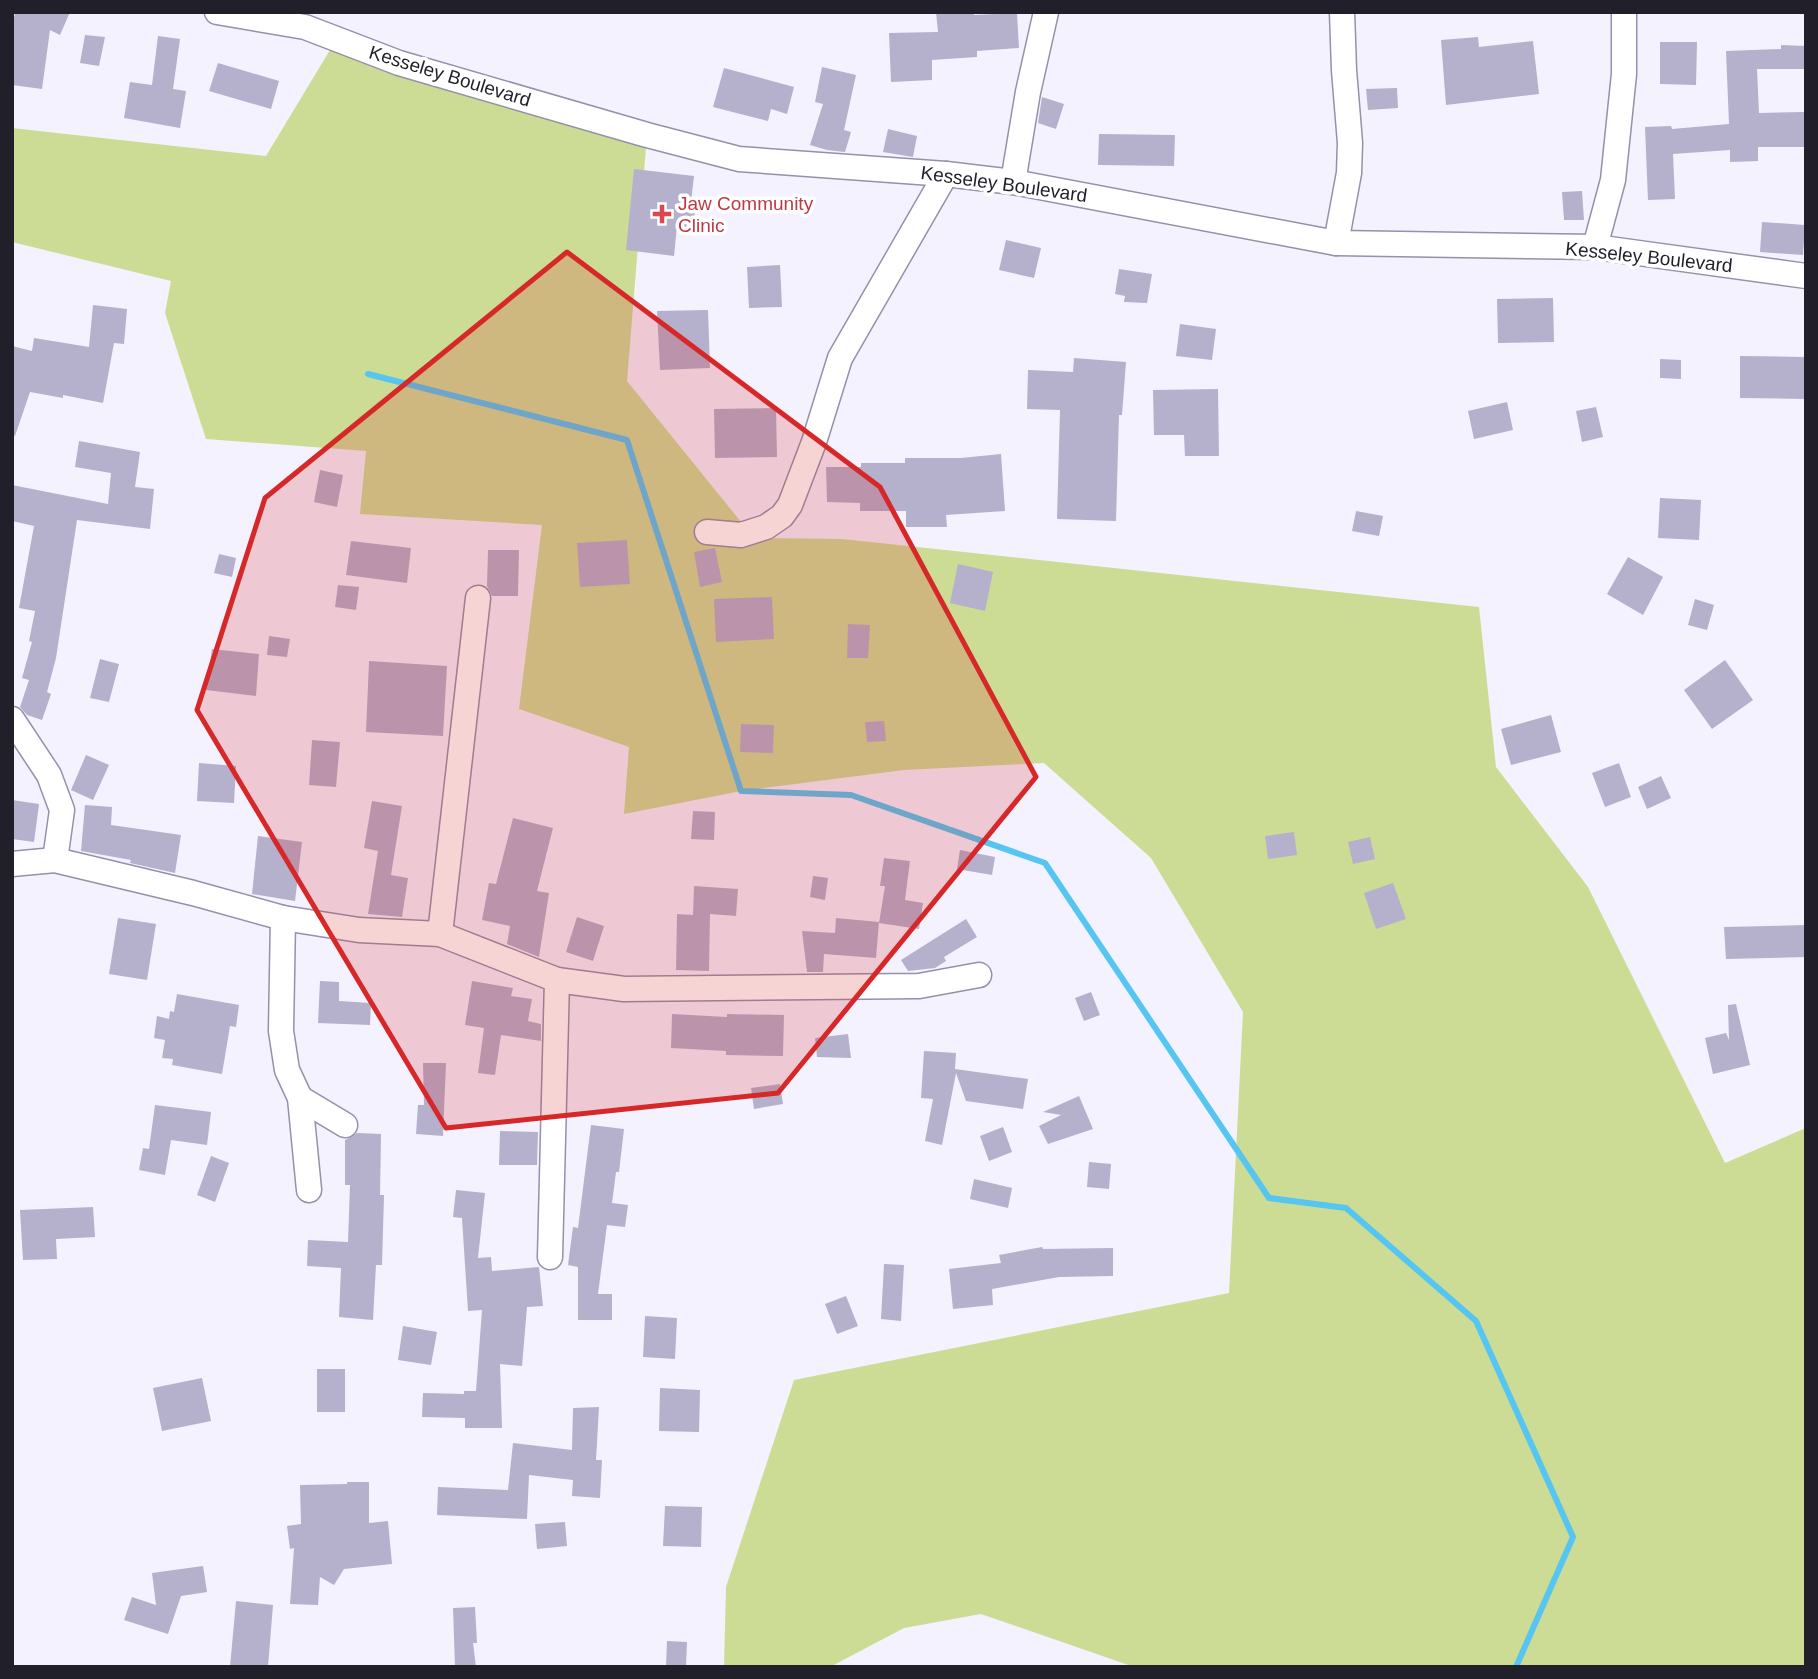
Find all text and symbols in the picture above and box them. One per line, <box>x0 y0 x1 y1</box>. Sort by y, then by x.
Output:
street label: Kesseley Boulevard <box>367 41 533 111</box>
street label: Kesseley Boulevard <box>919 162 1089 206</box>
place label: Jaw Community Clinic <box>678 193 814 236</box>
marker: Jaw Community Clinic <box>652 204 672 224</box>
street label: Kesseley Boulevard <box>1564 238 1734 276</box>

